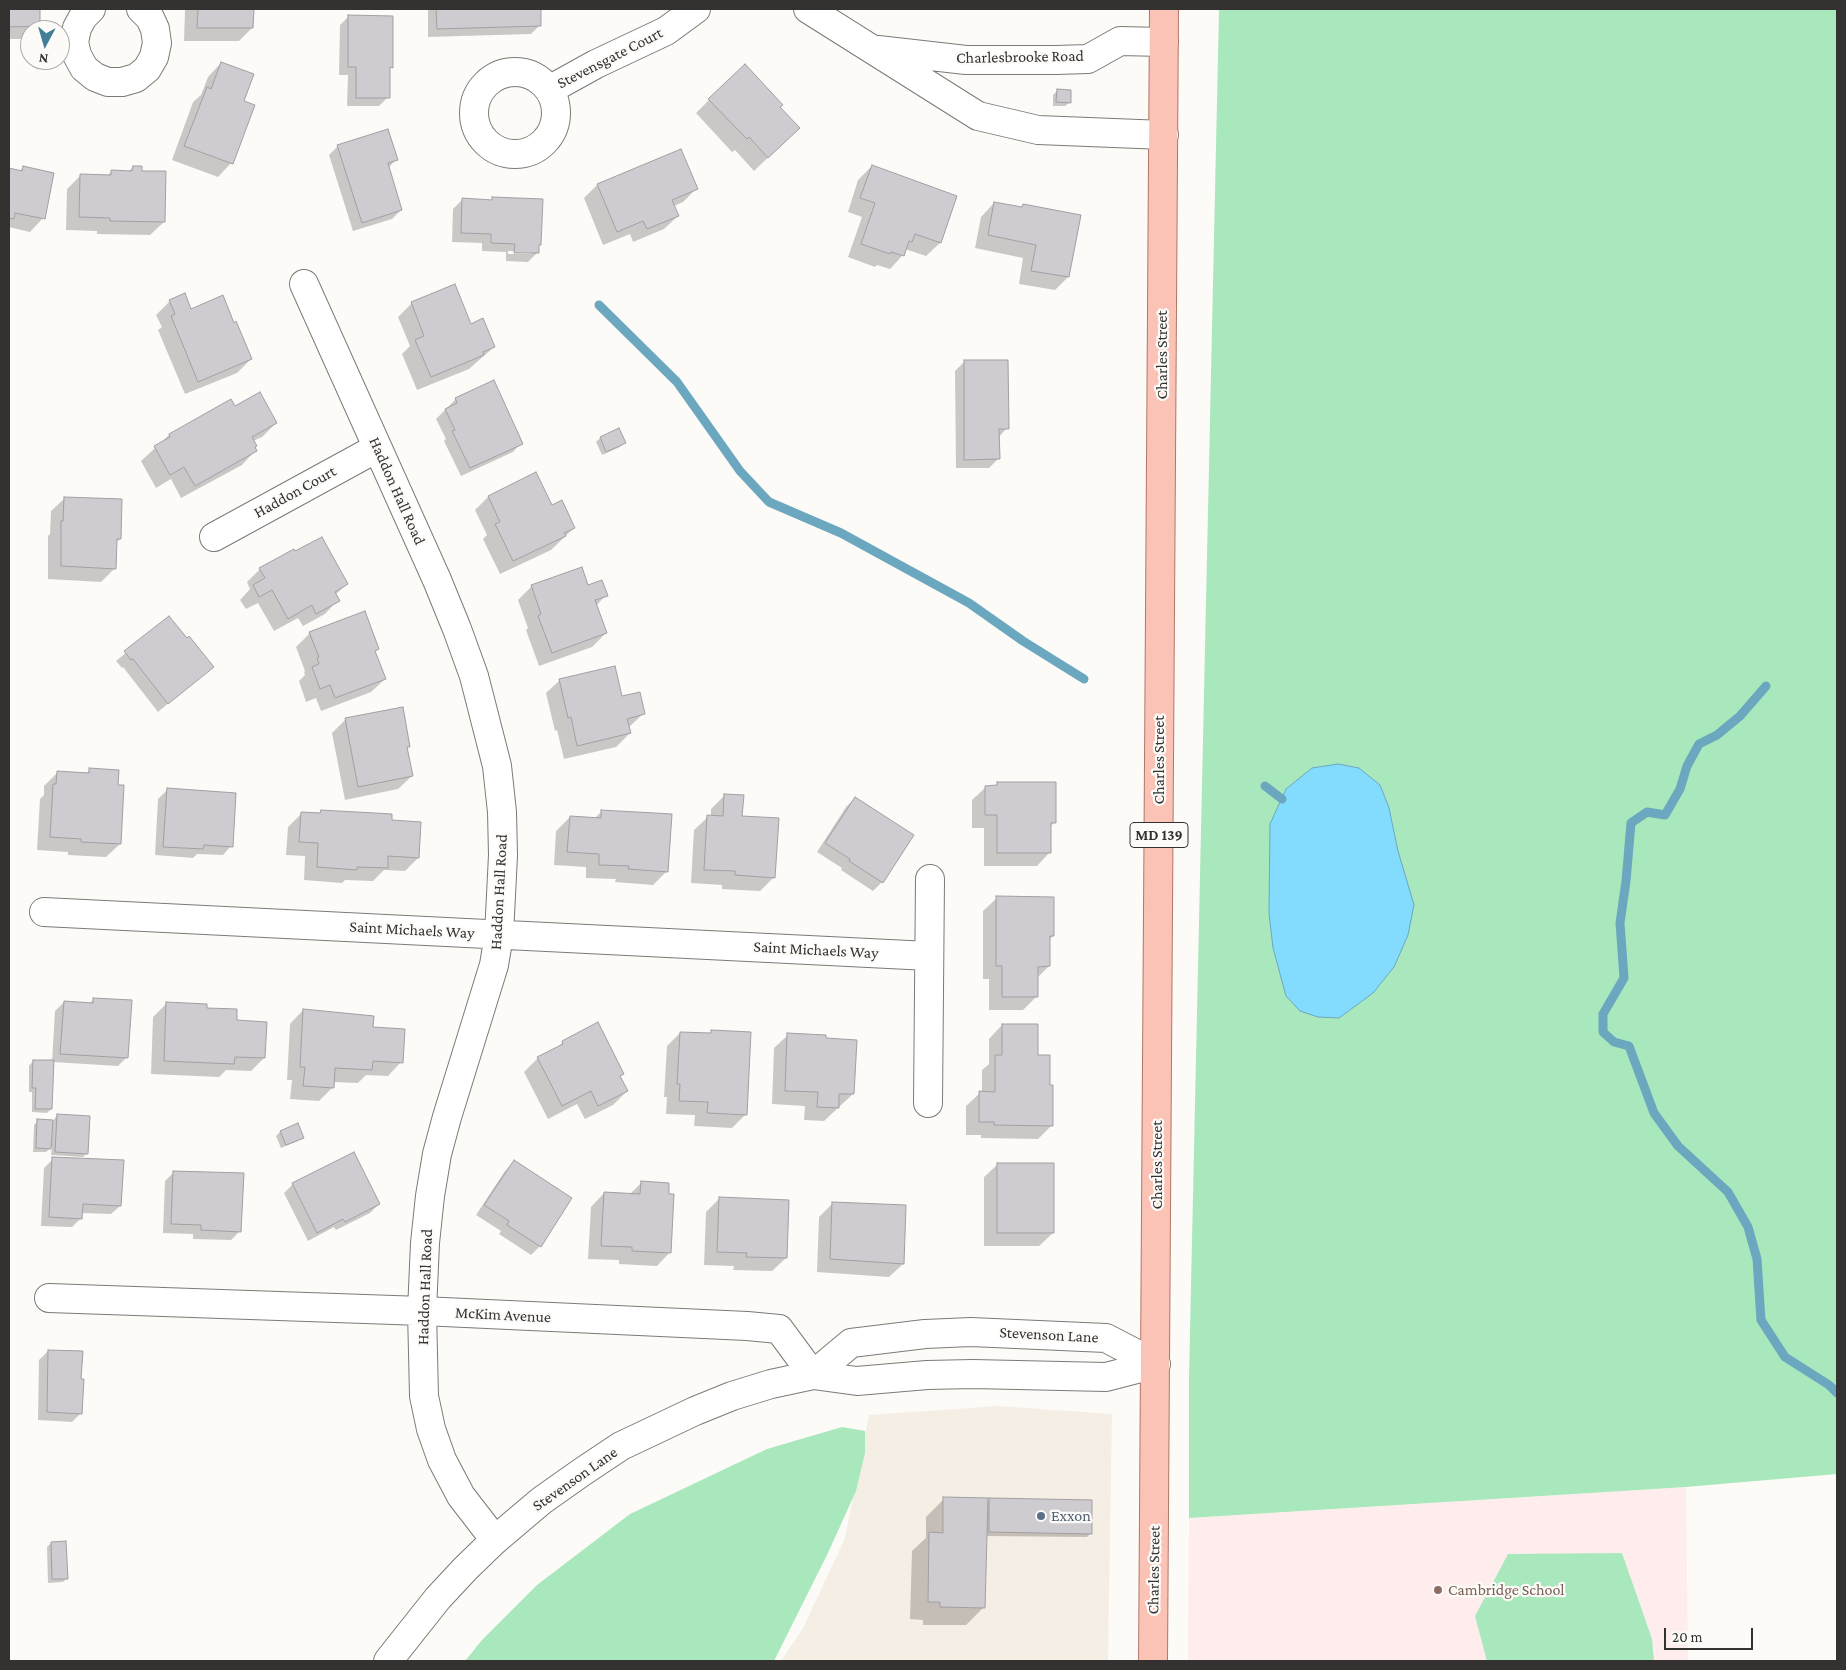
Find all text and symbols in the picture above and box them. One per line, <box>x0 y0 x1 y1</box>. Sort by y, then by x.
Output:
north arrow <box>20 20 70 70</box>
street label: Stevensgate Court <box>554 23 666 93</box>
street label: Charlesbrooke Road <box>956 46 1084 68</box>
text: N <box>38 50 49 67</box>
street label: Charles Street <box>1152 310 1172 400</box>
street label: Haddon Hall Road <box>365 434 429 548</box>
street label: Haddon Court <box>251 462 339 522</box>
street label: Charles Street <box>1149 715 1169 805</box>
road number: MD 139 <box>1130 822 1188 848</box>
street label: Haddon Hall Road <box>486 834 512 950</box>
street label: Saint Michaels Way <box>349 917 475 943</box>
street label: Saint Michaels Way <box>753 937 879 963</box>
street label: Charles Street <box>1147 1120 1167 1210</box>
street label: Haddon Hall Road <box>413 1229 437 1345</box>
street label: McKim Avenue <box>454 1303 552 1327</box>
street label: Stevenson Lane <box>999 1323 1099 1347</box>
street label: Stevenson Lane <box>529 1443 621 1515</box>
place label: Exxon <box>1051 1506 1091 1526</box>
marker: Exxon <box>1035 1510 1047 1522</box>
street label: Charles Street <box>1144 1525 1164 1615</box>
place label: Cambridge School <box>1448 1580 1565 1600</box>
marker: Cambridge School <box>1432 1584 1444 1596</box>
scale bar <box>1666 1618 1755 1650</box>
text: 20 m <box>1672 1629 1703 1645</box>

